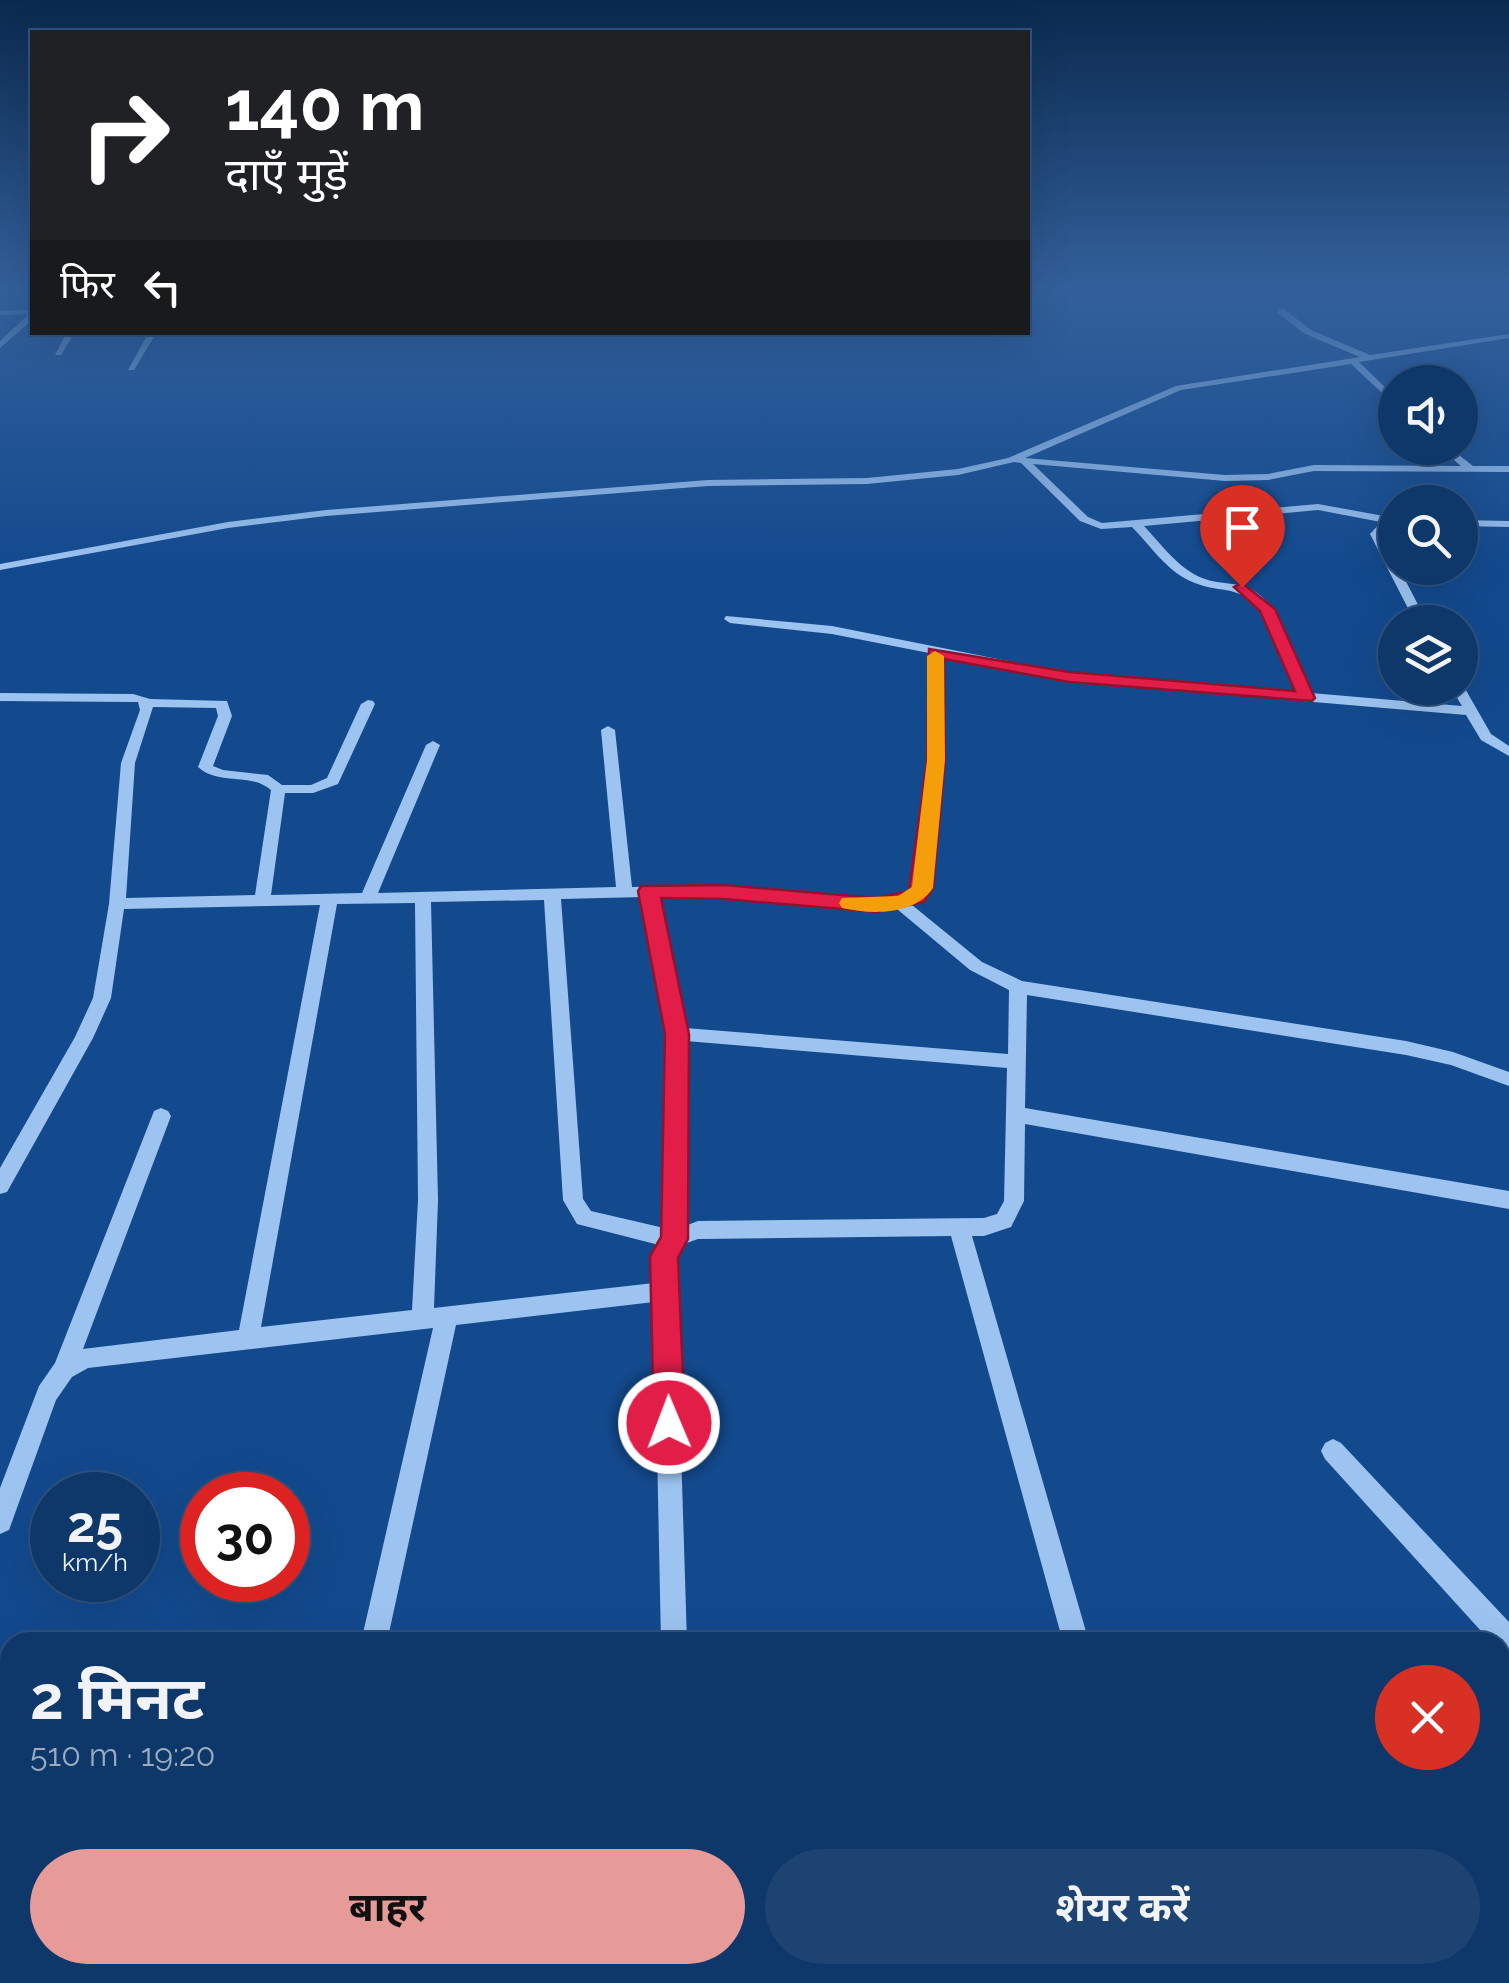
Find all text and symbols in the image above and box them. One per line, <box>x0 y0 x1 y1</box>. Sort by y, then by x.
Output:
text: 140 m <box>225 64 425 146</box>
icon: right <box>60 70 190 200</box>
text: दाएँ मुड़ें <box>225 148 348 201</box>
icon: left <box>135 260 190 315</box>
text: फिर <box>60 262 115 307</box>
map controls <box>1378 365 1478 705</box>
button: sound <box>1378 365 1478 465</box>
pin <box>1200 485 1285 588</box>
button: search <box>1378 485 1478 585</box>
icon: arrive <box>1215 500 1270 555</box>
button: layers <box>1378 605 1478 705</box>
position arrow <box>617 1371 721 1475</box>
speed limit sign: 30 <box>180 1472 310 1602</box>
text: 25 <box>67 1495 123 1554</box>
text: km/h <box>62 1547 128 1577</box>
text: 2 मिनट <box>30 1663 204 1733</box>
button: close <box>1375 1665 1480 1770</box>
text: 510 m · 19:20 <box>30 1736 215 1773</box>
button: बाहर <box>30 1849 745 1964</box>
button: शेयर करें <box>765 1849 1480 1964</box>

